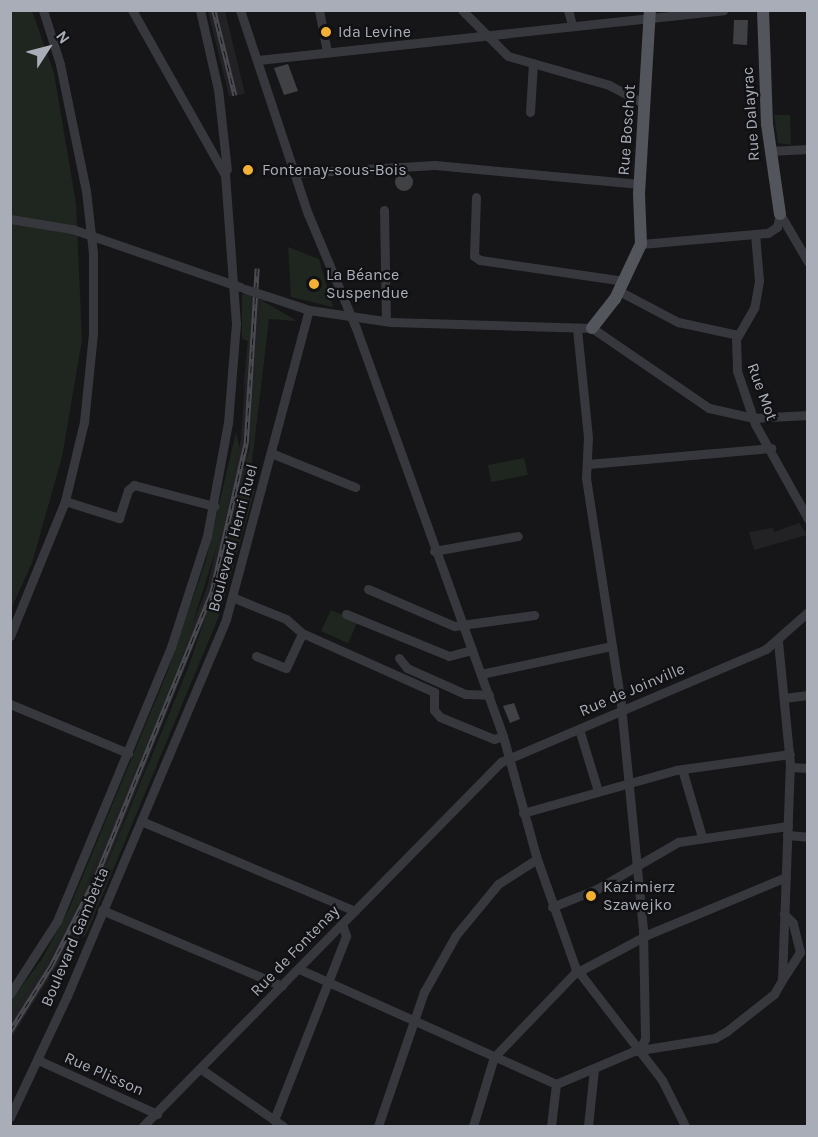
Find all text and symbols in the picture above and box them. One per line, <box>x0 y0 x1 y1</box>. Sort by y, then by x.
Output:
north arrow <box>18 18 78 78</box>
place label: Ida Levine <box>338 22 411 42</box>
marker: Ida Levine <box>319 25 333 39</box>
text: N <box>52 27 74 47</box>
street label: Rue Dalayrac <box>738 66 764 162</box>
street label: Rue Boschot <box>614 84 640 176</box>
place label: Fontenay-sous-Bois <box>262 160 407 180</box>
marker: Fontenay-sous-Bois <box>239 161 257 179</box>
place label: La Béance Suspendue <box>326 265 408 303</box>
marker: La Béance Suspendue <box>307 277 321 291</box>
street label: Rue Mot <box>743 361 781 423</box>
street label: Boulevard Henri Ruel <box>204 462 262 614</box>
street label: Rue de Joinville <box>576 659 688 721</box>
street label: Boulevard Gambetta <box>37 864 113 1010</box>
place label: Kazimierz Szawejko <box>603 877 675 915</box>
marker: Kazimierz Szawejko <box>584 889 598 903</box>
street label: Rue de Fontenay <box>247 901 343 1001</box>
street label: Rue Plisson <box>61 1048 147 1100</box>

